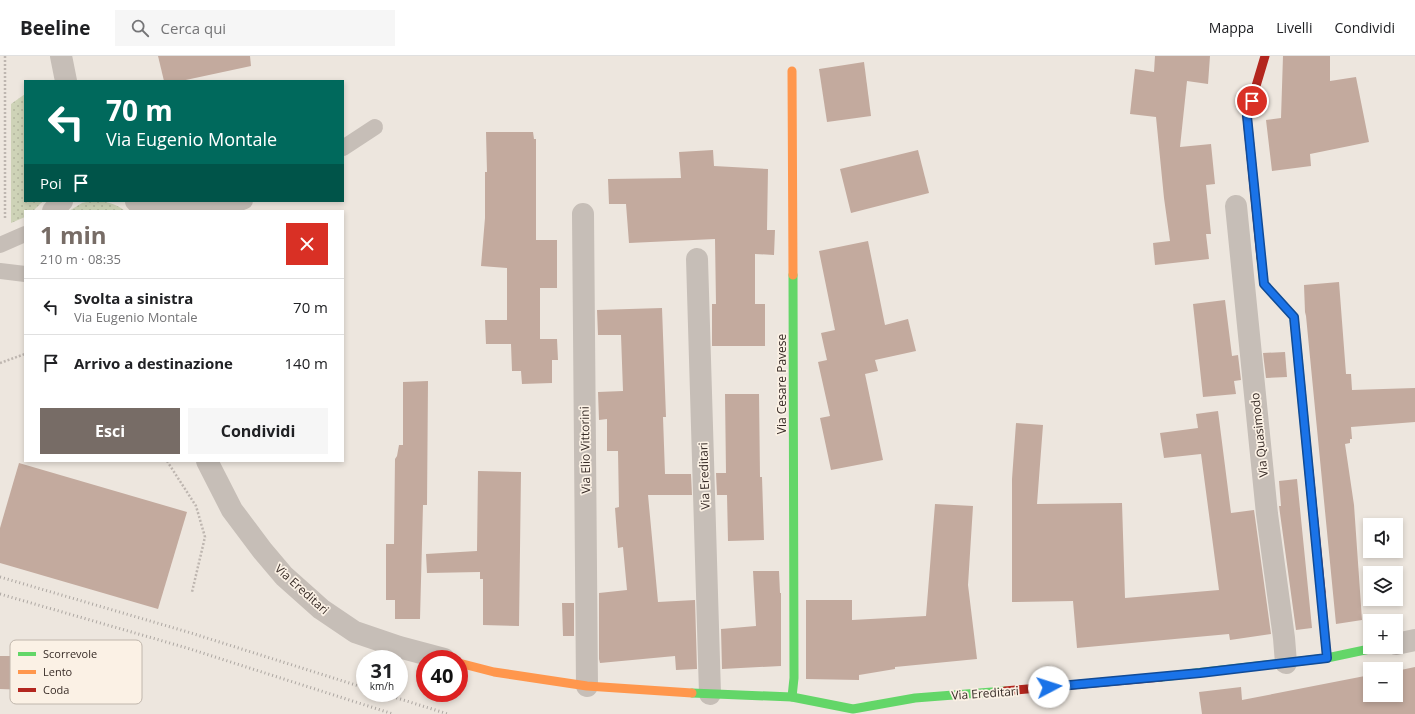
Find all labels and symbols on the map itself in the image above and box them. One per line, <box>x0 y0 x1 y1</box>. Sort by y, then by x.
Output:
pin <box>1235 84 1269 118</box>
street label: Via Cesare Pavese <box>773 334 790 434</box>
street label: Via Quasimodo <box>1246 392 1272 478</box>
street label: Via Elio Vittorini <box>576 406 594 494</box>
street label: Via Ereditari <box>694 442 714 510</box>
street label: Via Ereditari <box>271 560 333 618</box>
legend <box>10 640 142 704</box>
text: Scorrevole <box>43 646 97 661</box>
speed limit sign: 40 <box>416 650 468 702</box>
text: Lento <box>43 664 73 679</box>
position arrow <box>1028 666 1070 708</box>
text: Coda <box>43 682 69 697</box>
street label: Via Ereditari <box>951 682 1019 704</box>

